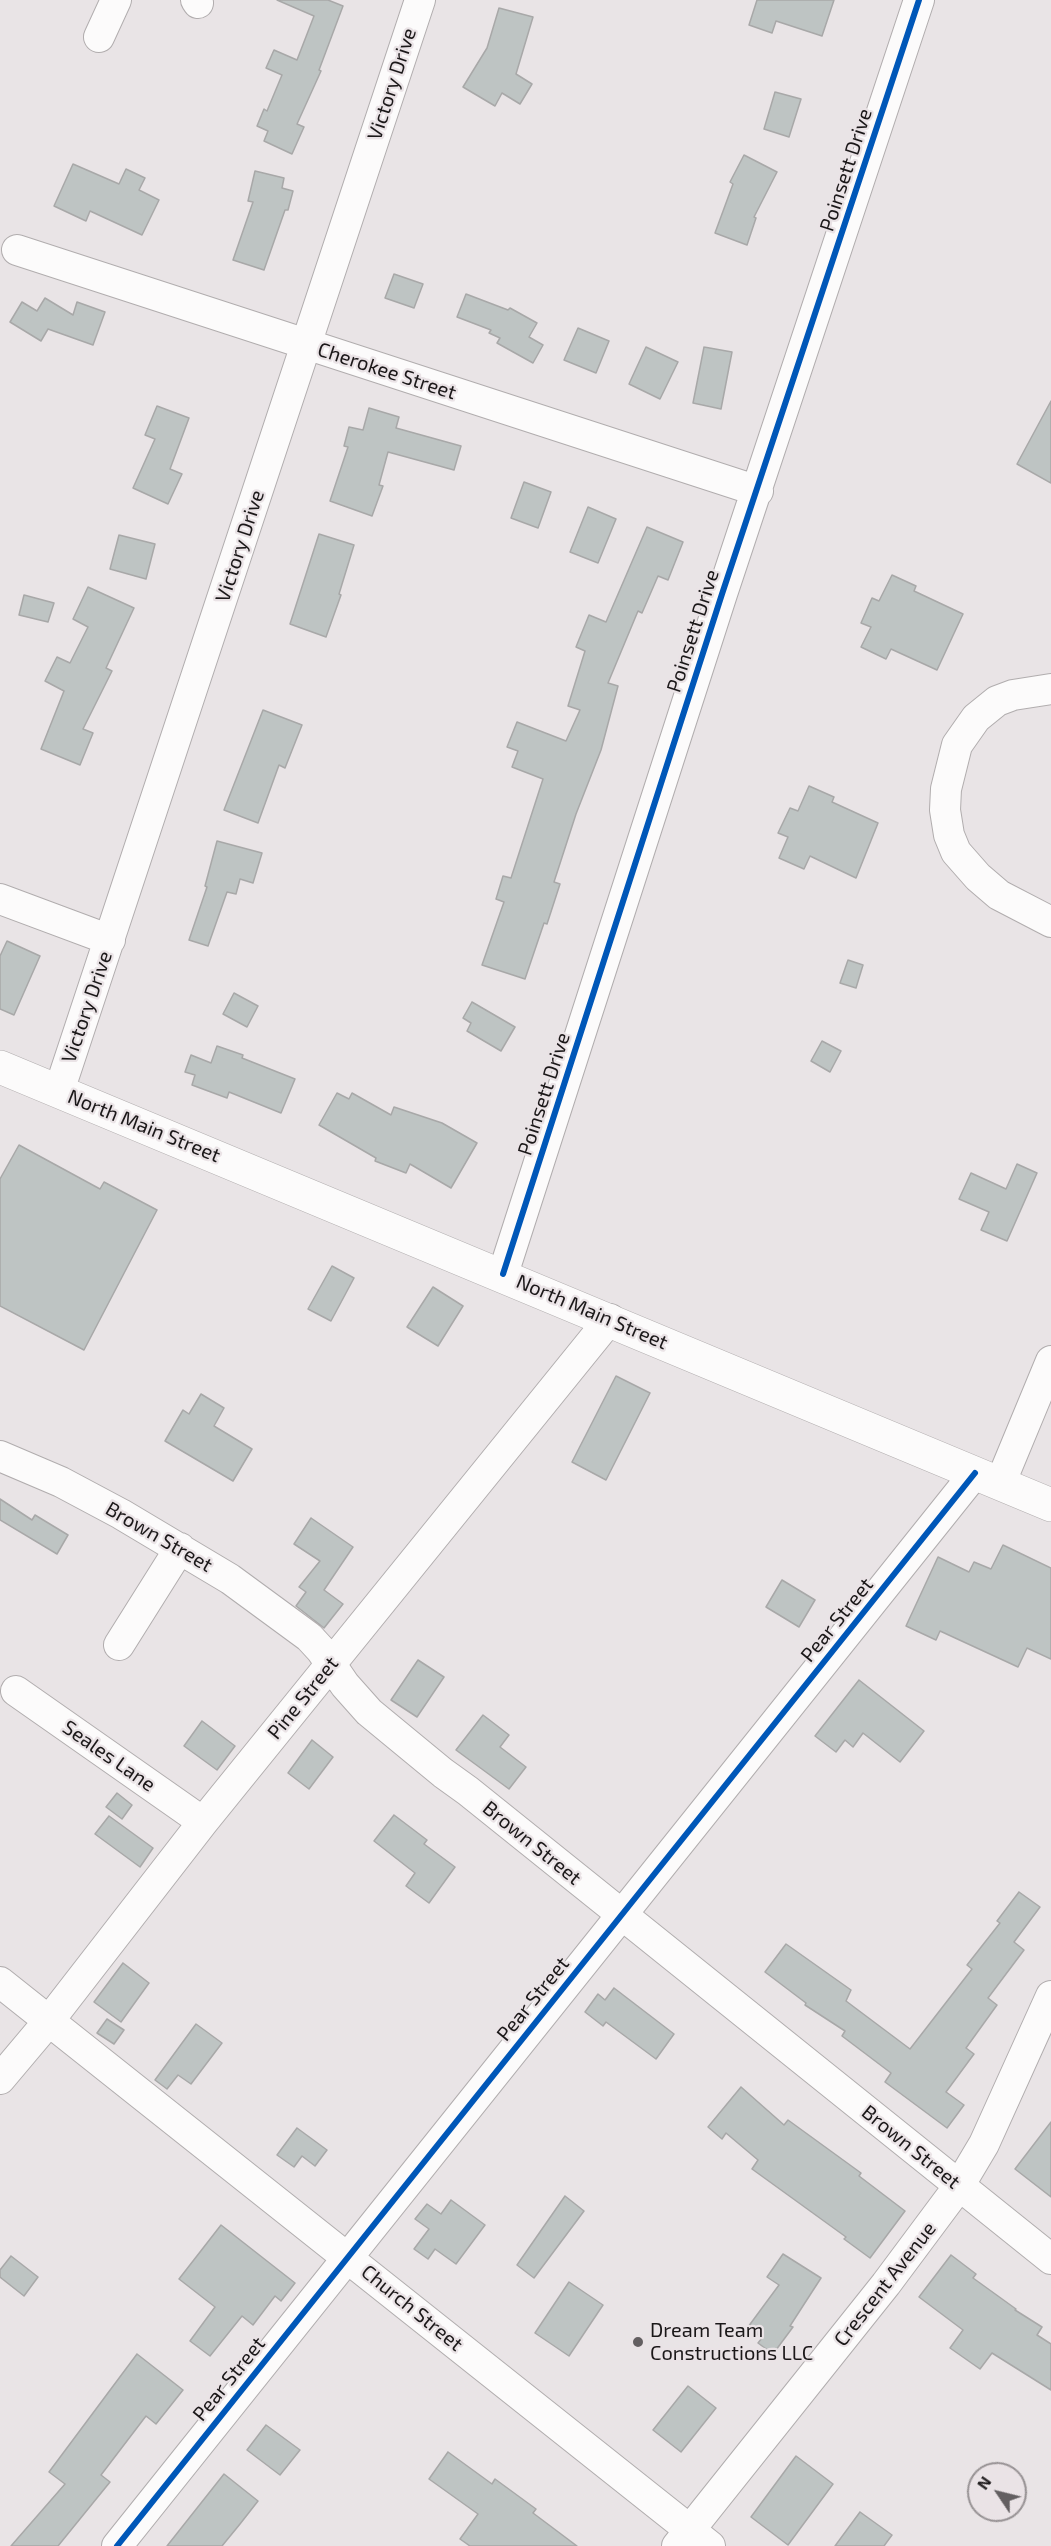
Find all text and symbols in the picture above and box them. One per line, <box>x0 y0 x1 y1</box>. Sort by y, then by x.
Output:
street label: Victory Drive <box>363 25 421 143</box>
street label: Poinsett Drive <box>815 106 877 234</box>
street label: Cherokee Street <box>315 337 459 405</box>
street label: Victory Drive <box>211 487 269 605</box>
street label: Poinsett Drive <box>662 567 724 695</box>
street label: Victory Drive <box>57 948 117 1066</box>
street label: Poinsett Drive <box>513 1030 575 1158</box>
street label: North Main Street <box>64 1084 224 1168</box>
street label: North Main Street <box>513 1269 671 1355</box>
street label: Brown Street <box>101 1497 217 1577</box>
street label: Pear Street <box>796 1573 878 1667</box>
street label: Pine Street <box>262 1652 344 1744</box>
street label: Seales Lane <box>58 1715 160 1797</box>
street label: Brown Street <box>478 1796 586 1890</box>
street label: Pear Street <box>492 1952 574 2046</box>
street label: Brown Street <box>857 2100 965 2194</box>
street label: Crescent Avenue <box>829 2217 941 2351</box>
street label: Church Street <box>356 2260 468 2356</box>
place label: Dream Team Constructions LLC <box>650 2318 813 2365</box>
street label: Pear Street <box>188 2332 270 2426</box>
marker: Dream Team Constructions LLC <box>631 2335 645 2349</box>
north arrow <box>967 2462 1027 2522</box>
text: N <box>972 2472 995 2493</box>

